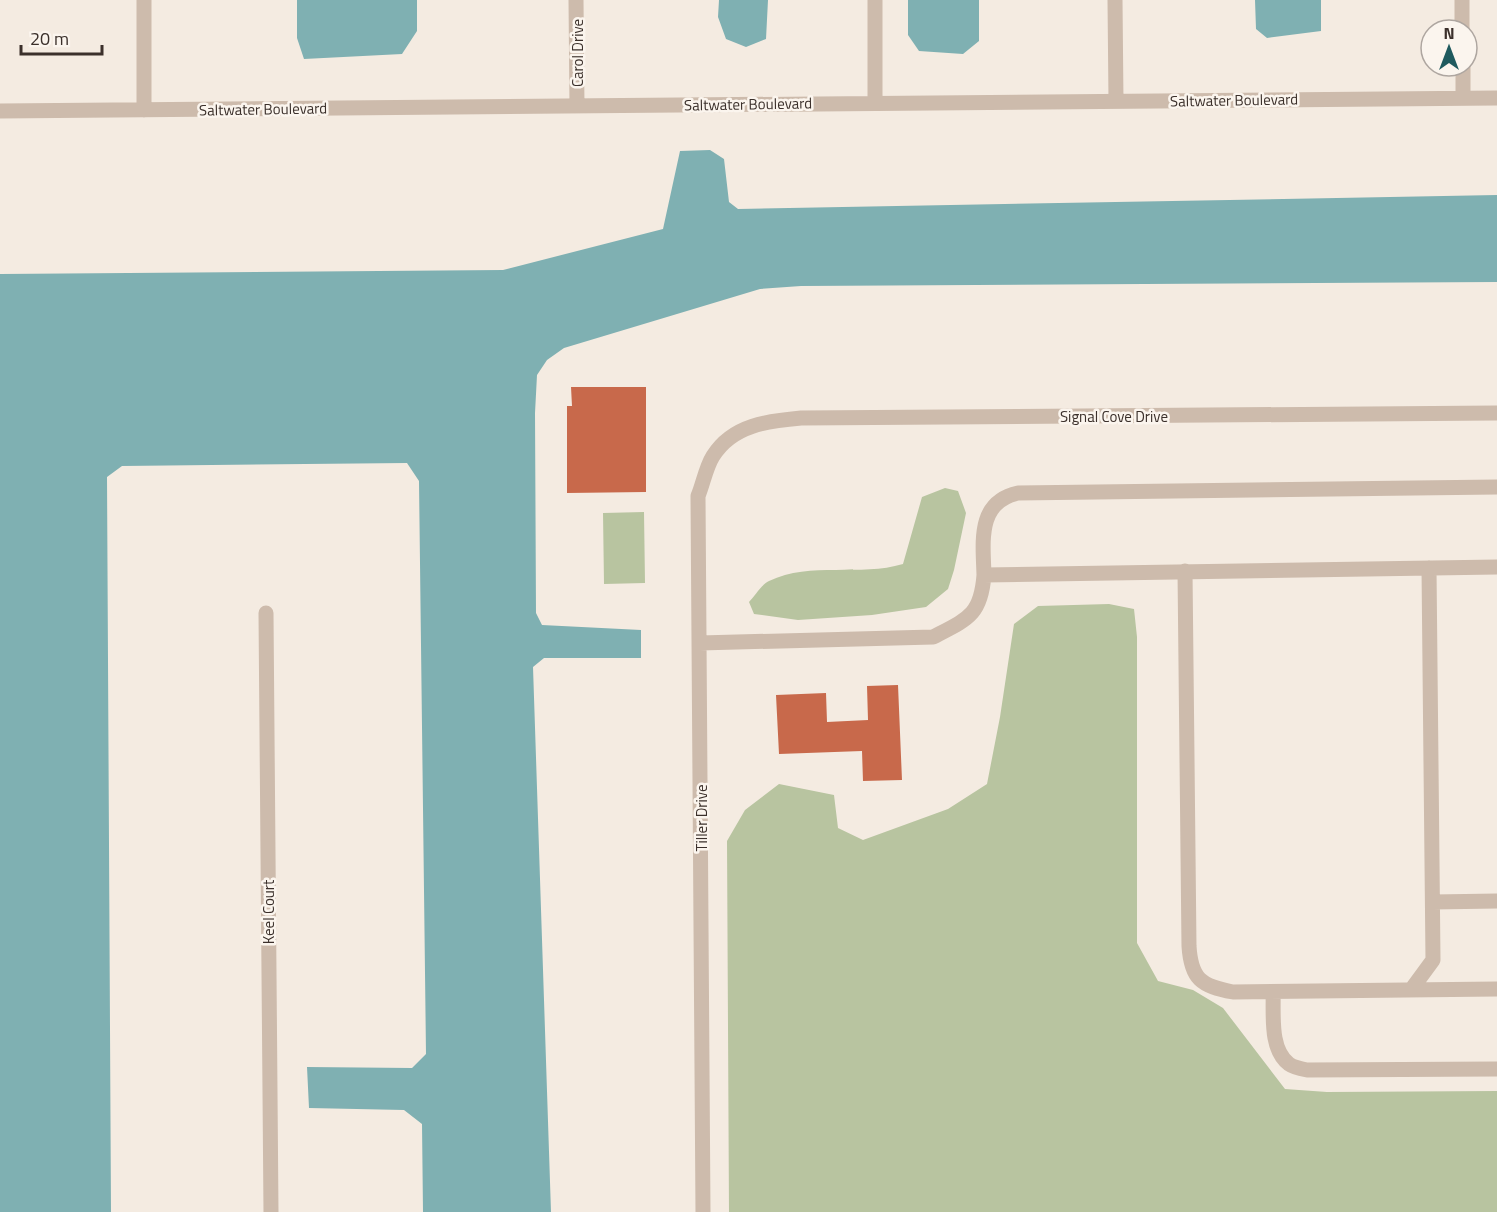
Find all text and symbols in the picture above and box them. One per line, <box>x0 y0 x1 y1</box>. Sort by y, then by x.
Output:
scale bar <box>21 18 102 56</box>
north arrow <box>1419 18 1479 78</box>
street label: Carol Drive <box>566 19 589 87</box>
text: N <box>1443 21 1455 45</box>
text: 20 m <box>30 25 69 52</box>
street label: Saltwater Boulevard <box>1170 87 1298 113</box>
street label: Saltwater Boulevard <box>684 91 812 117</box>
street label: Saltwater Boulevard <box>199 96 327 122</box>
street label: Signal Cove Drive <box>1060 405 1168 428</box>
street label: Tiller Drive <box>690 785 713 851</box>
street label: Keel Court <box>257 879 280 944</box>

